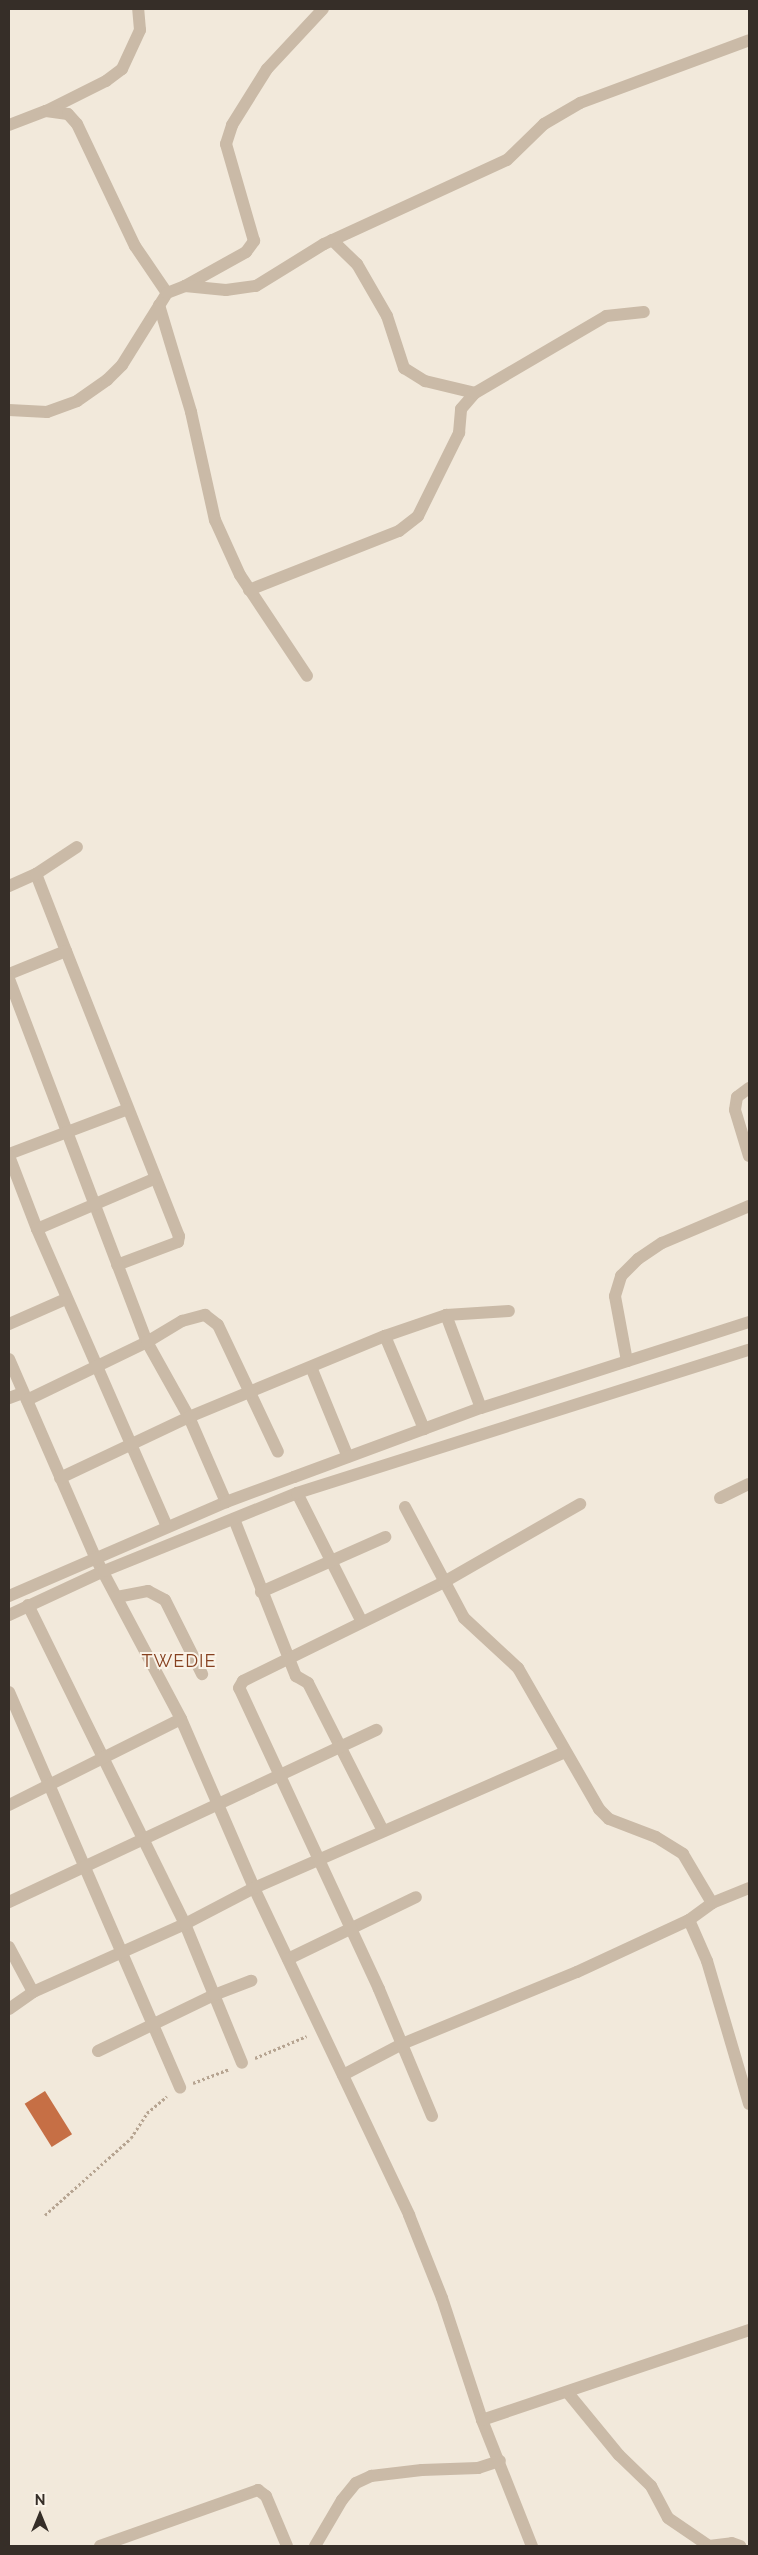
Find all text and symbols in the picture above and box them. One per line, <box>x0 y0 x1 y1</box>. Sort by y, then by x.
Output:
district label: TWEDIE <box>141 1650 217 1672</box>
north arrow <box>15 2490 65 2540</box>
text: N <box>35 2492 45 2508</box>

